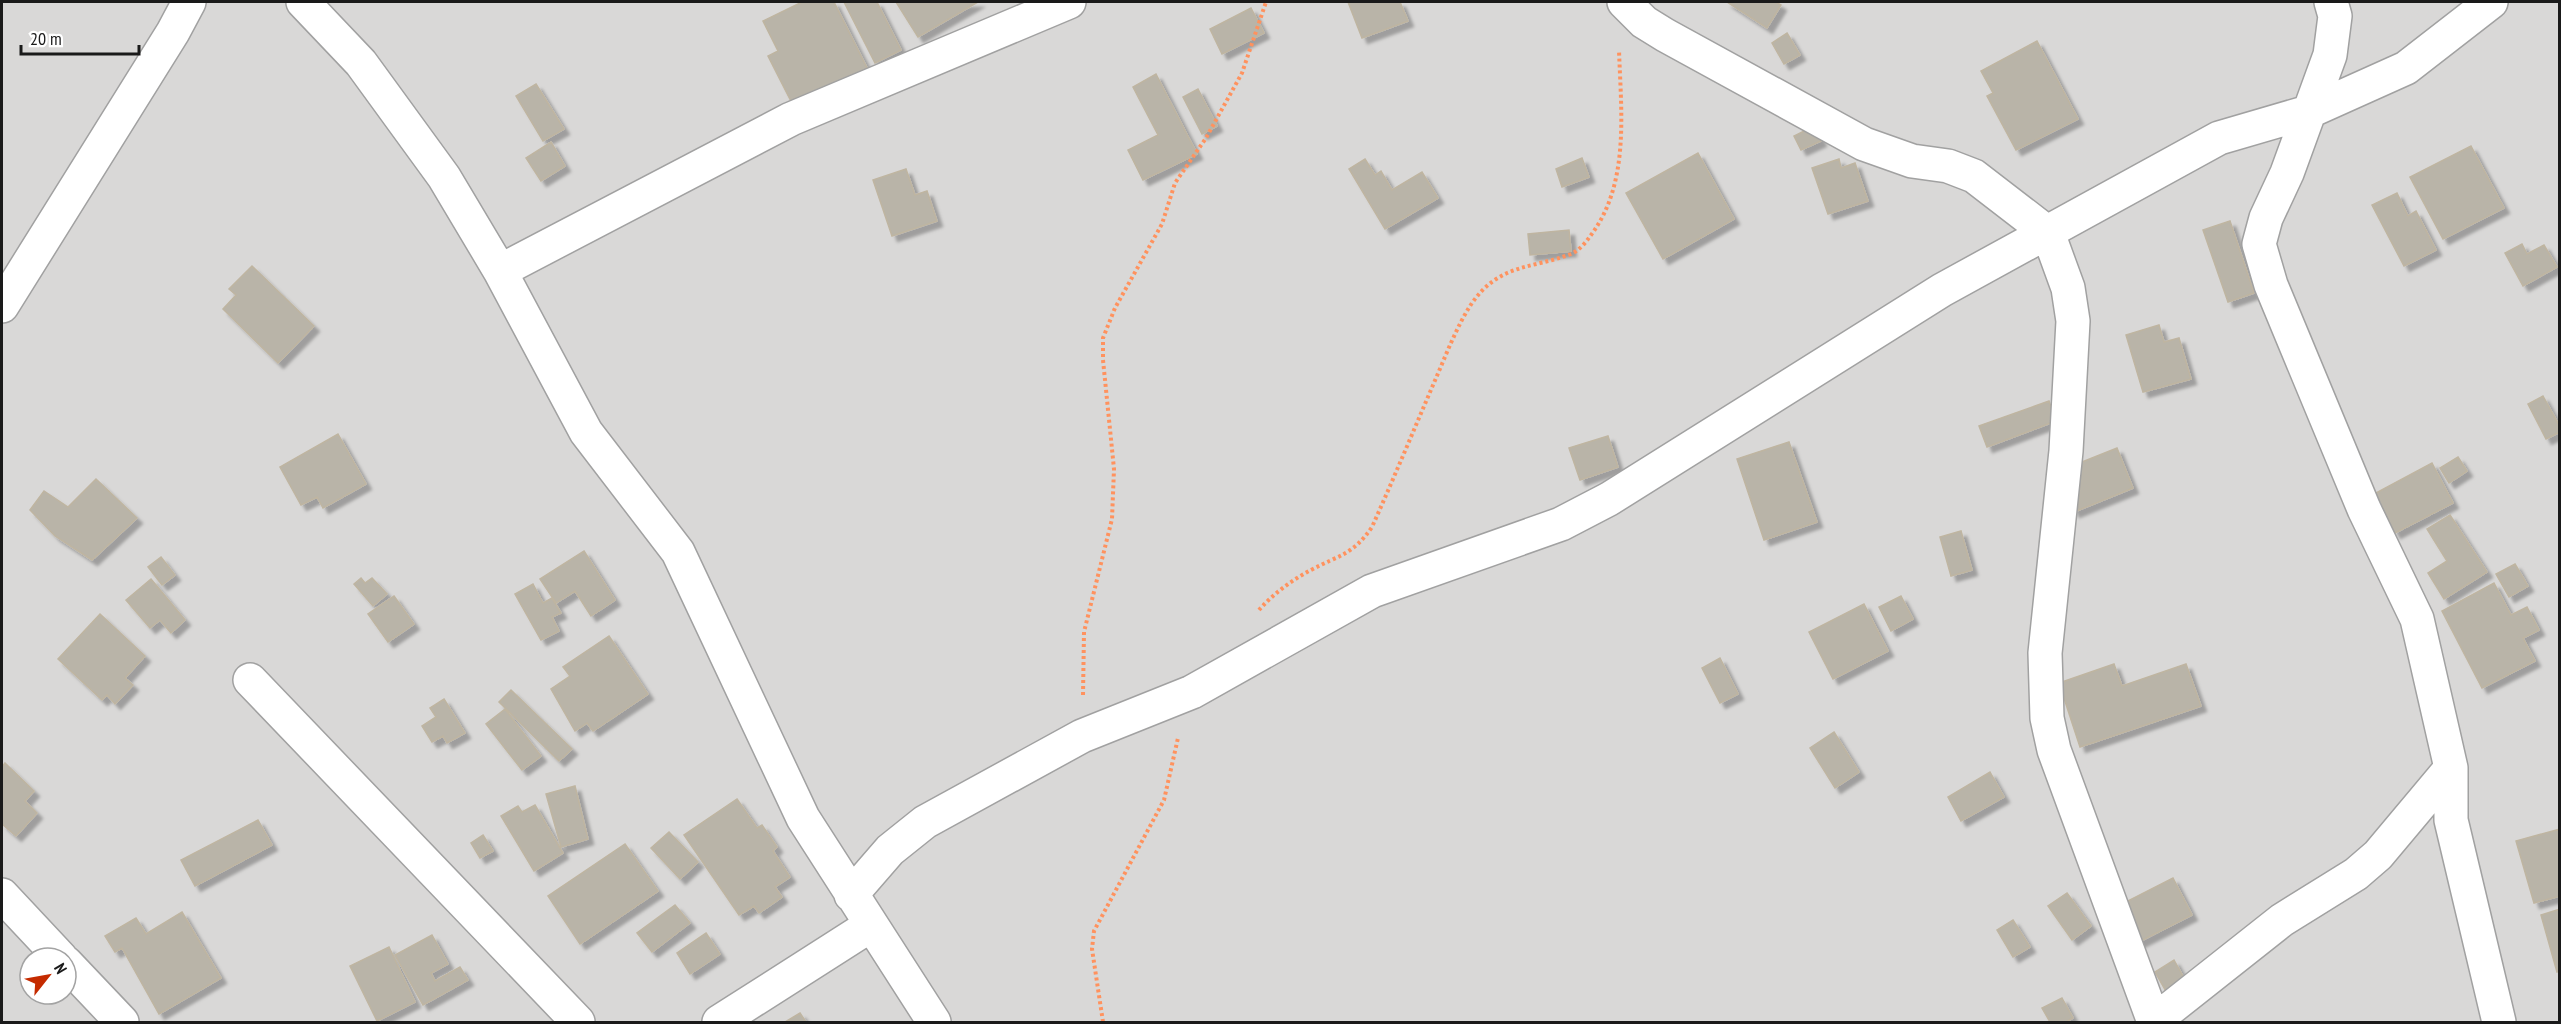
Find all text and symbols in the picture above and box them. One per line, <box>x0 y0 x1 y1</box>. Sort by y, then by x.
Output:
scale bar <box>21 18 140 56</box>
text: 20 m <box>30 27 62 50</box>
north arrow <box>18 946 78 1006</box>
text: N <box>50 959 72 977</box>

